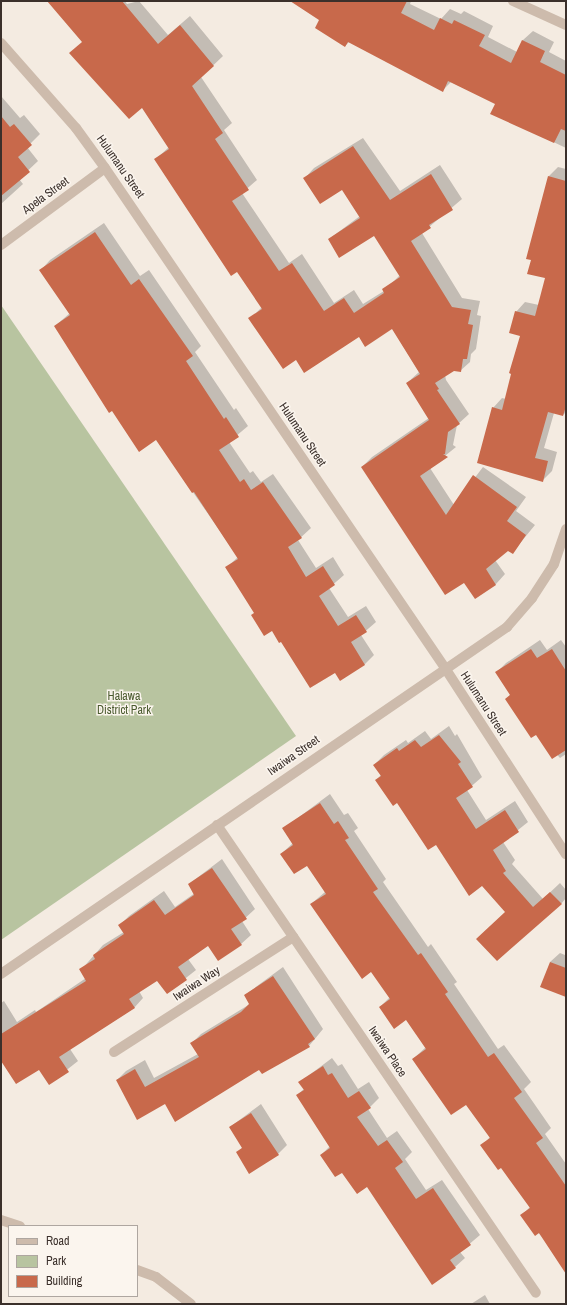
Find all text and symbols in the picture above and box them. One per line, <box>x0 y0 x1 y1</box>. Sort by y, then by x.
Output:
street label: Hulumanu Street <box>93 133 147 201</box>
street label: Apela Street <box>20 174 72 218</box>
street label: Hulumanu Street <box>275 400 329 470</box>
street label: Hulumanu Street <box>457 669 509 739</box>
park label: Halawa District Park <box>97 690 151 718</box>
street label: Iwaiwa Street <box>265 733 323 779</box>
street label: Iwaiwa Way <box>171 964 223 1004</box>
street label: Iwaiwa Place <box>365 1024 409 1080</box>
legend <box>8 1225 138 1297</box>
text: Road <box>46 1233 70 1249</box>
text: Park <box>46 1253 66 1269</box>
text: Building <box>46 1273 82 1289</box>

